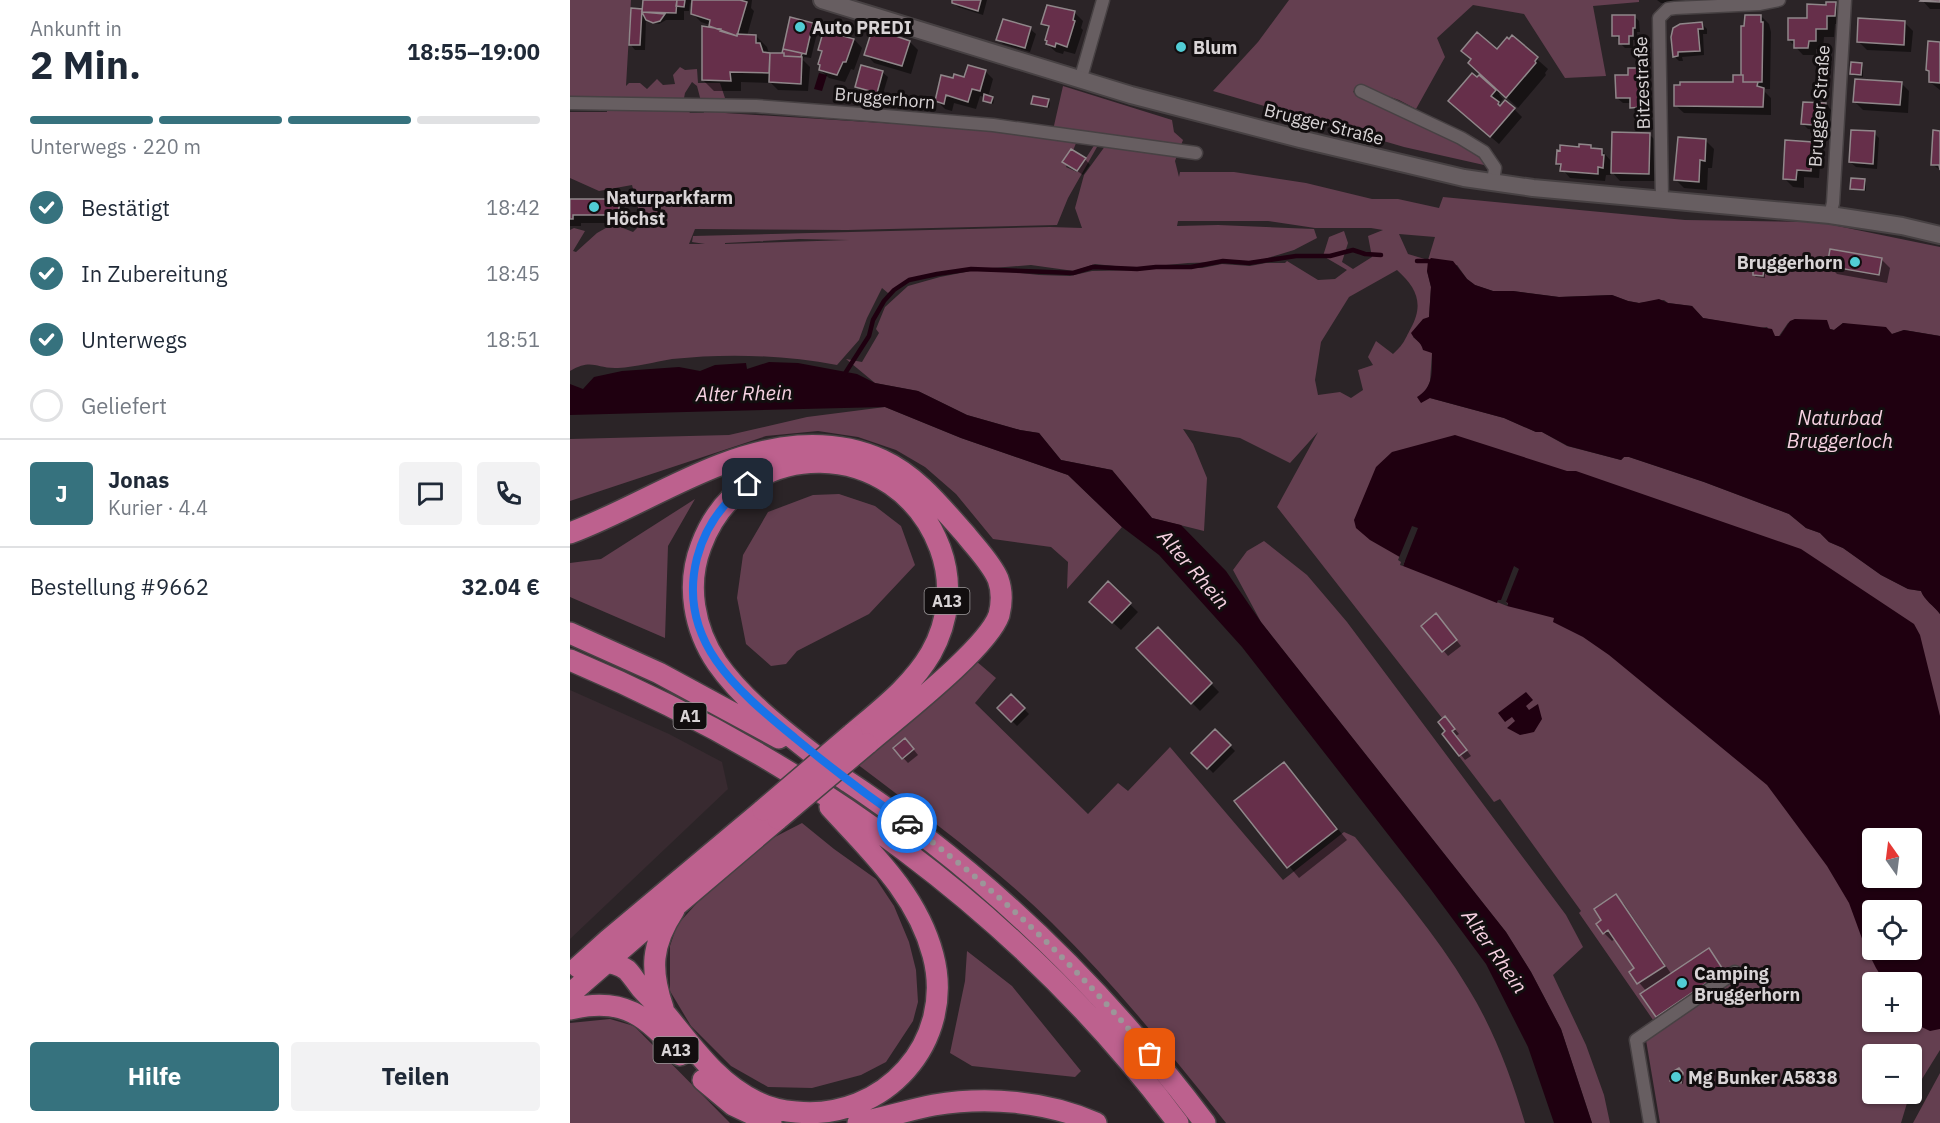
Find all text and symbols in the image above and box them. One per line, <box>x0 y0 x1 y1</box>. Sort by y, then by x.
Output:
text: Ankunft in <box>30 15 122 42</box>
place label: Auto PREDI <box>812 16 911 39</box>
marker: Auto PREDI <box>793 20 807 34</box>
place label: Blum <box>1193 36 1237 59</box>
street label: Bitzestraße <box>1629 36 1655 130</box>
text: 18:55–19:00 <box>407 37 540 66</box>
text: 2 Min. <box>30 39 141 90</box>
marker: Blum <box>1174 40 1188 54</box>
street label: Brugger Straße <box>1803 44 1835 168</box>
street label: Bruggerhorn <box>834 82 936 114</box>
street label: Brugger Straße <box>1262 98 1386 150</box>
text: Unterwegs · 220 m <box>30 133 201 160</box>
place label: Naturparkfarm Höchst <box>606 186 733 230</box>
icon: check <box>30 191 63 224</box>
text: Bestätigt <box>81 193 170 222</box>
text: 18:42 <box>486 194 540 221</box>
marker: Naturparkfarm Höchst <box>587 200 601 214</box>
place label: Bruggerhorn <box>1737 251 1843 274</box>
marker: Bruggerhorn <box>1848 255 1862 269</box>
icon: check <box>30 257 63 290</box>
text: In Zubereitung <box>81 259 227 288</box>
text: 18:45 <box>486 260 540 287</box>
icon: check <box>30 323 63 356</box>
text: Unterwegs <box>81 325 188 354</box>
text: 18:51 <box>486 326 540 353</box>
water label: Alter Rhein <box>694 379 793 407</box>
text: Geliefert <box>81 391 167 420</box>
water label: Naturbad Bruggerloch <box>1787 404 1893 454</box>
pin <box>722 458 773 509</box>
button: chat <box>399 462 462 525</box>
button: phone <box>477 462 540 525</box>
text: Jonas <box>108 465 169 494</box>
icon: home <box>731 467 764 500</box>
text: J <box>55 479 68 508</box>
text: Kurier · 4.4 <box>108 494 208 521</box>
water label: Alter Rhein <box>1151 523 1236 614</box>
text: Bestellung #9662 <box>30 572 209 601</box>
text: 32.04 € <box>461 572 540 601</box>
road number: A13 <box>924 588 970 614</box>
road number: A1 <box>674 703 706 729</box>
courier <box>877 793 937 853</box>
icon: car <box>891 807 924 840</box>
north arrow <box>1862 828 1922 888</box>
map controls <box>1862 828 1922 1104</box>
button: locate <box>1862 900 1922 960</box>
water label: Alter Rhein <box>1456 903 1534 998</box>
place label: Camping Bruggerhorn <box>1694 962 1800 1006</box>
button: + <box>1862 972 1922 1032</box>
marker: Camping Bruggerhorn <box>1675 976 1689 990</box>
pin <box>1124 1028 1175 1079</box>
road number: A13 <box>654 1037 698 1063</box>
icon: bag <box>1133 1037 1166 1070</box>
button: Hilfe <box>30 1042 279 1111</box>
button: Teilen <box>291 1042 540 1111</box>
button: − <box>1862 1044 1922 1104</box>
place label: Mg Bunker A5838 <box>1688 1066 1838 1089</box>
marker: Mg Bunker A5838 <box>1669 1070 1683 1084</box>

